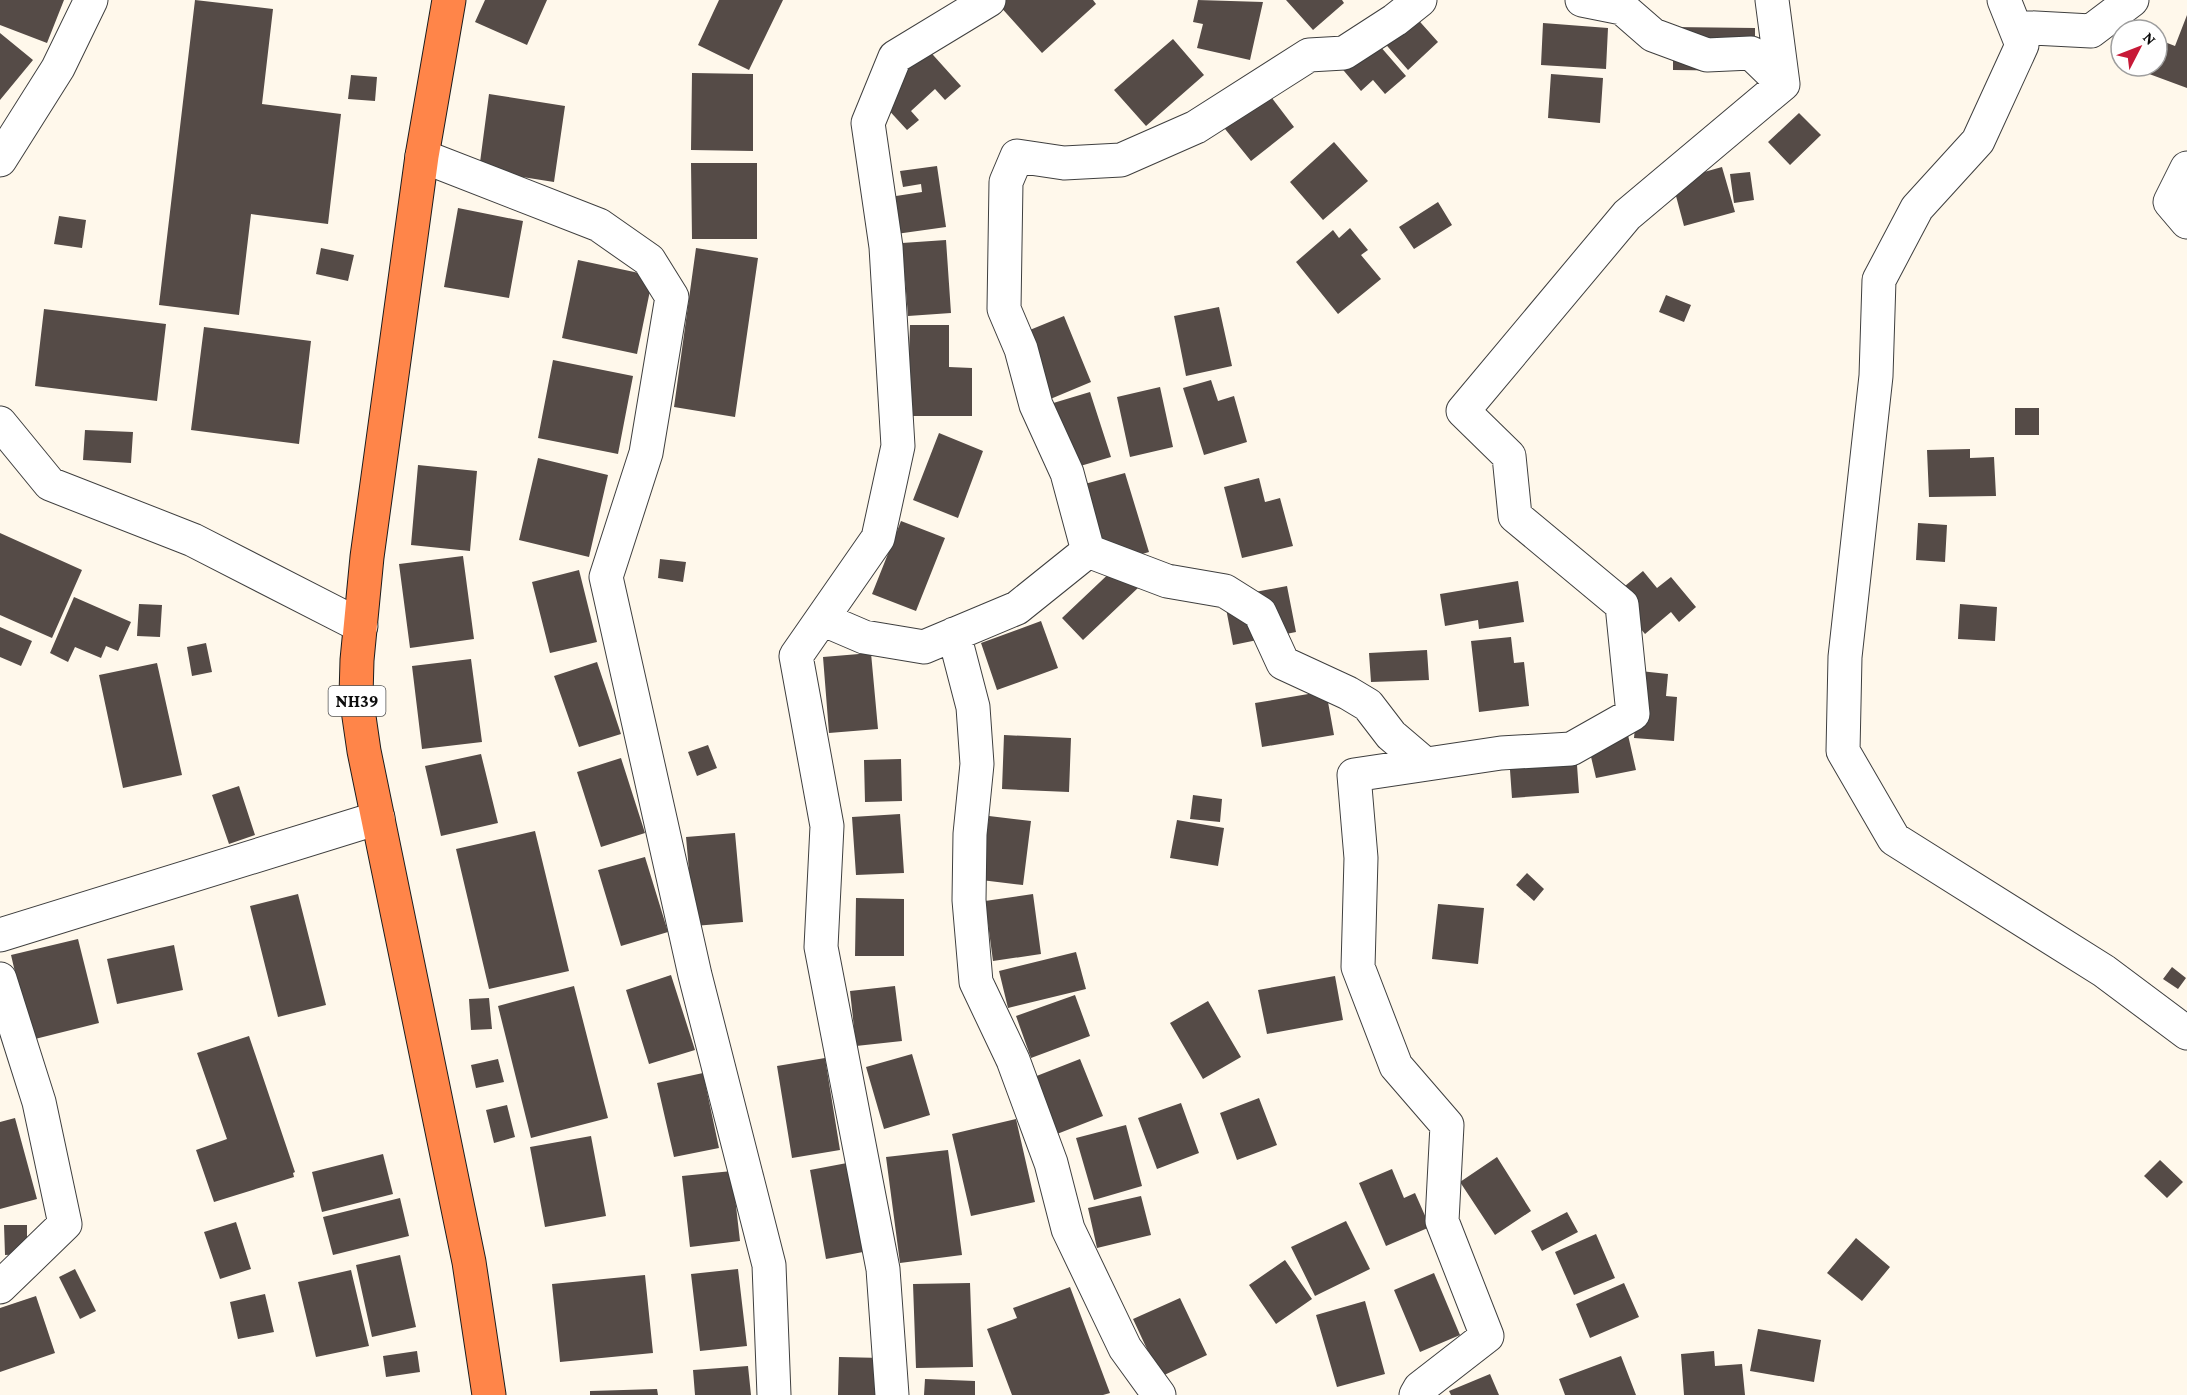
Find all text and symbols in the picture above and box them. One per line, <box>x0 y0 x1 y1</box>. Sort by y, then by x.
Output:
north arrow <box>2109 18 2169 78</box>
text: N <box>2140 29 2160 48</box>
road number: NH39 <box>328 686 386 716</box>

